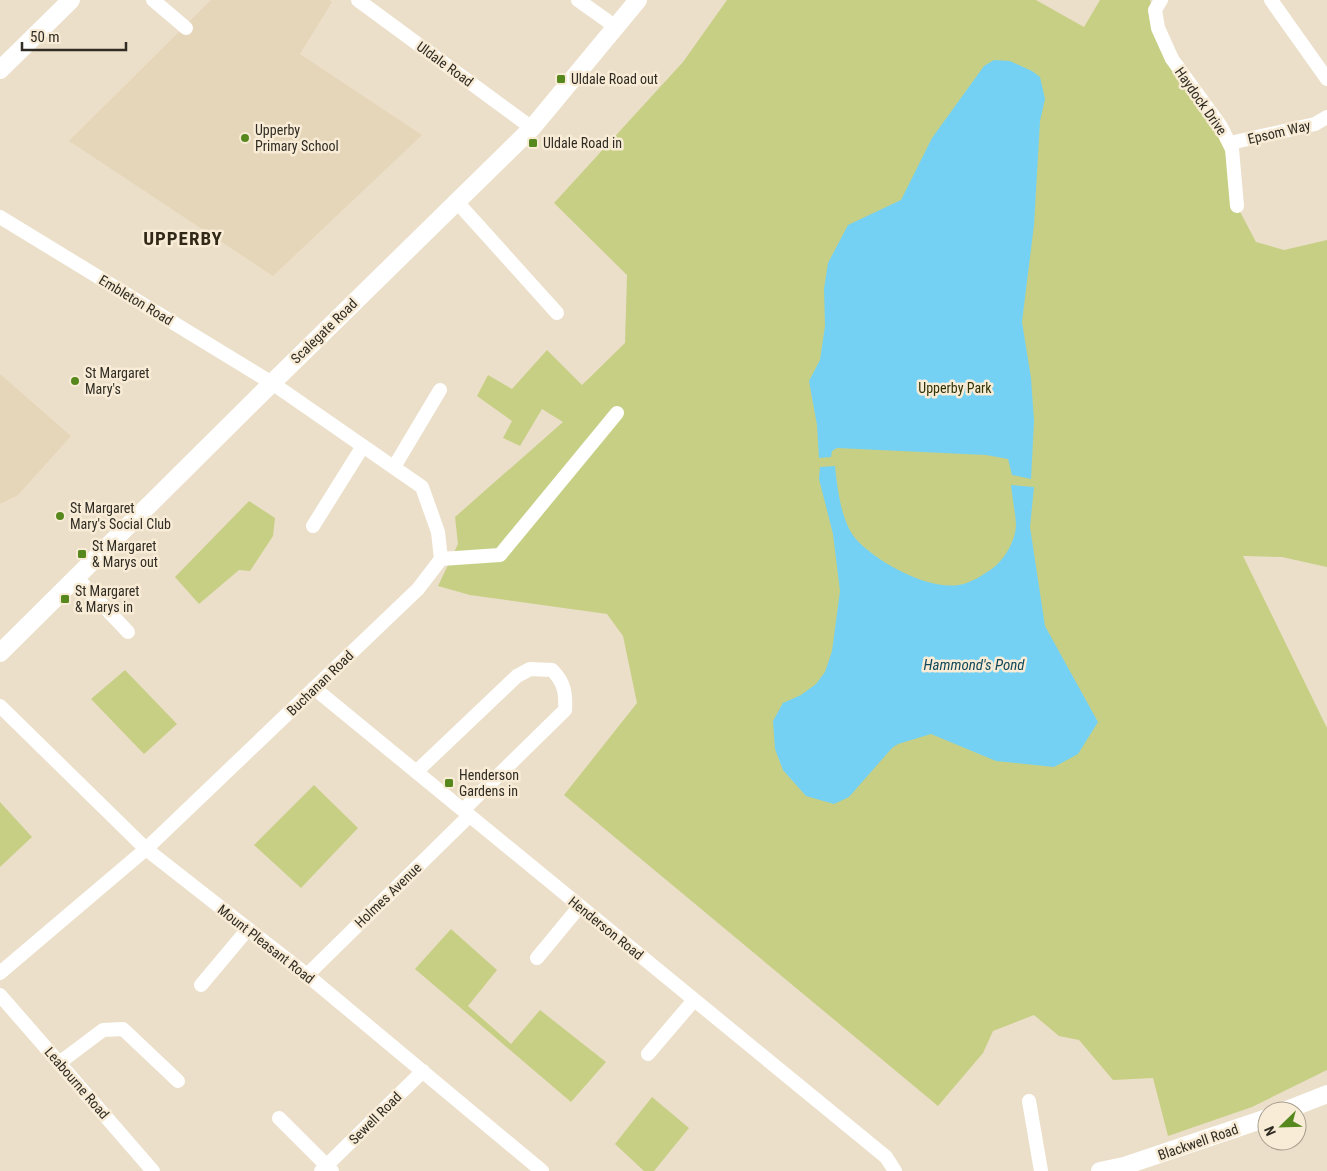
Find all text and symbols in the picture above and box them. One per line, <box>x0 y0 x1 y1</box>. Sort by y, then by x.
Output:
scale bar <box>22 20 126 52</box>
text: 50 m <box>30 28 60 46</box>
street label: Uldale Road <box>414 38 476 90</box>
street label: Haydock Drive <box>1172 64 1230 138</box>
place label: Uldale Road out <box>571 71 658 87</box>
marker: Uldale Road out <box>555 73 567 85</box>
street label: Epsom Way <box>1246 117 1312 147</box>
place label: Upperby Primary School <box>255 122 339 154</box>
marker: Upperby Primary School <box>239 132 251 144</box>
place label: Uldale Road in <box>543 135 622 151</box>
marker: Uldale Road in <box>527 137 539 149</box>
district label: UPPERBY <box>143 227 223 250</box>
street label: Embleton Road <box>96 272 176 328</box>
street label: Scalegate Road <box>288 295 360 367</box>
place label: St Margaret Mary's <box>85 365 149 397</box>
marker: St Margaret Mary's <box>69 375 81 387</box>
park label: Upperby Park <box>918 380 992 396</box>
place label: St Margaret Mary's Social Club <box>70 500 171 532</box>
marker: St Margaret Mary's Social Club <box>54 510 66 522</box>
place label: St Margaret & Marys out <box>92 538 158 570</box>
marker: St Margaret & Marys out <box>76 548 88 560</box>
place label: St Margaret & Marys in <box>75 583 139 615</box>
marker: St Margaret & Marys in <box>59 593 71 605</box>
street label: Buchanan Road <box>284 647 356 719</box>
water label: Hammond's Pond <box>923 656 1025 674</box>
place label: Henderson Gardens in <box>459 767 519 799</box>
marker: Henderson Gardens in <box>443 777 455 789</box>
street label: Holmes Avenue <box>352 859 425 931</box>
street label: Henderson Road <box>565 893 647 963</box>
street label: Mount Pleasant Road <box>215 901 317 987</box>
street label: Leabourne Road <box>42 1044 112 1122</box>
street label: Sewell Road <box>346 1089 404 1147</box>
north arrow <box>1257 1101 1307 1151</box>
street label: Blackwell Road <box>1156 1121 1240 1163</box>
text: N <box>1261 1124 1279 1138</box>

